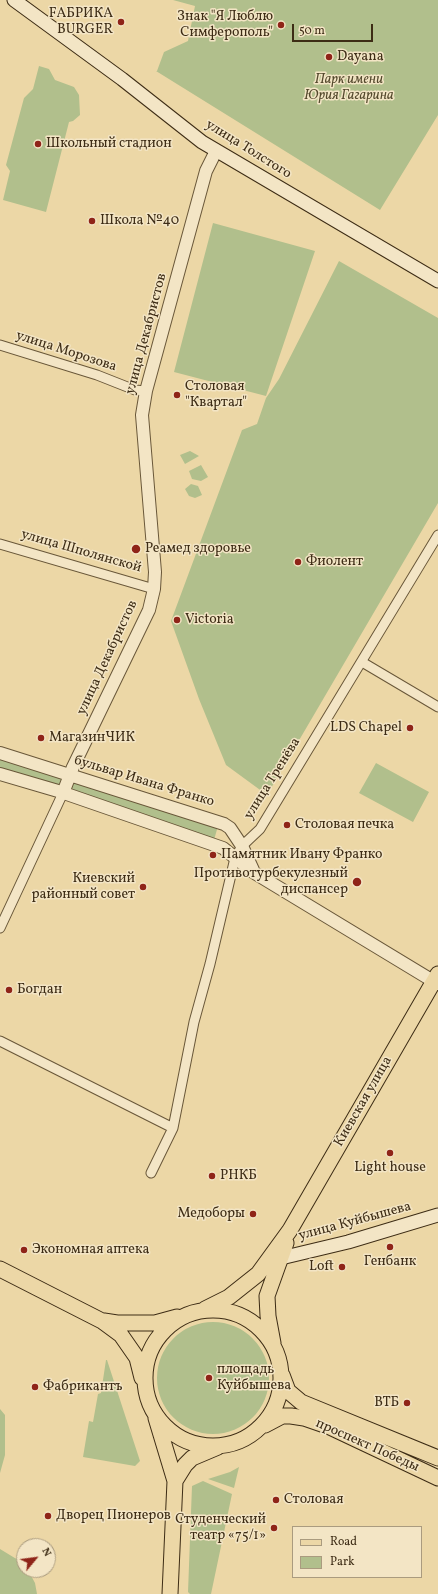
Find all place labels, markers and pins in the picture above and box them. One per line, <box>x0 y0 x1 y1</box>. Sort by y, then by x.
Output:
place label: FАБРИКА BURGER <box>49 6 113 38</box>
place label: Знак "Я Люблю Симферополь" <box>177 9 273 42</box>
marker: FАБРИКА BURGER <box>116 17 126 27</box>
marker: Знак "Я Люблю Симферополь" <box>276 20 286 30</box>
place label: Dayana <box>337 49 384 65</box>
marker: Dayana <box>324 52 334 62</box>
place label: Школьный стадион <box>46 136 172 152</box>
marker: Школьный стадион <box>33 139 43 149</box>
place label: Школа №40 <box>100 213 179 229</box>
marker: Школа №40 <box>87 216 97 226</box>
place label: Столовая "Квартал" <box>185 379 247 412</box>
marker: Столовая "Квартал" <box>172 390 182 400</box>
place label: Реамед здоровье <box>145 541 251 557</box>
marker: Реамед здоровье <box>130 543 142 555</box>
place label: Фиолент <box>306 554 363 570</box>
marker: Фиолент <box>293 557 303 567</box>
place label: Victoria <box>185 612 234 628</box>
marker: Victoria <box>172 615 182 625</box>
place label: LDS Chapel <box>330 720 402 736</box>
marker: LDS Chapel <box>405 723 415 733</box>
place label: МагазинЧИК <box>49 730 135 746</box>
marker: МагазинЧИК <box>36 733 46 743</box>
place label: Столовая печка <box>295 817 394 833</box>
marker: Столовая печка <box>282 820 292 830</box>
place label: Памятник Ивану Франко <box>221 847 382 863</box>
marker: Памятник Ивану Франко <box>208 850 218 860</box>
place label: Противотурбекулезный диспансер <box>194 866 348 898</box>
place label: Киевский районный совет <box>31 871 135 904</box>
marker: Противотурбекулезный диспансер <box>351 876 363 888</box>
marker: Киевский районный совет <box>138 882 148 892</box>
place label: Богдан <box>17 982 62 998</box>
marker: Богдан <box>4 985 14 995</box>
marker: Light house <box>385 1148 395 1158</box>
place label: Light house <box>354 1160 426 1176</box>
place label: РНКБ <box>220 1168 257 1184</box>
marker: РНКБ <box>207 1171 217 1181</box>
place label: Медоборы <box>177 1206 245 1222</box>
marker: Медоборы <box>248 1209 258 1219</box>
place label: Экономная аптека <box>32 1242 149 1258</box>
marker: Генбанк <box>385 1242 395 1252</box>
marker: Экономная аптека <box>19 1245 29 1255</box>
place label: Генбанк <box>364 1254 416 1270</box>
place label: Loft <box>309 1259 334 1275</box>
marker: Loft <box>337 1262 347 1272</box>
place label: площадь Куйбышева <box>217 1362 291 1394</box>
marker: площадь Куйбышева <box>204 1373 214 1383</box>
place label: Фабрикантъ <box>43 1379 123 1395</box>
marker: Фабрикантъ <box>30 1382 40 1392</box>
place label: ВТБ <box>374 1395 399 1411</box>
marker: ВТБ <box>402 1398 412 1408</box>
place label: Столовая <box>284 1492 344 1508</box>
marker: Столовая <box>271 1495 281 1505</box>
place label: Дворец Пионеров <box>56 1508 171 1524</box>
marker: Дворец Пионеров <box>43 1511 53 1521</box>
place label: Студенческий театр «75/1» <box>175 1512 266 1544</box>
marker: Студенческий театр «75/1» <box>269 1523 279 1533</box>

